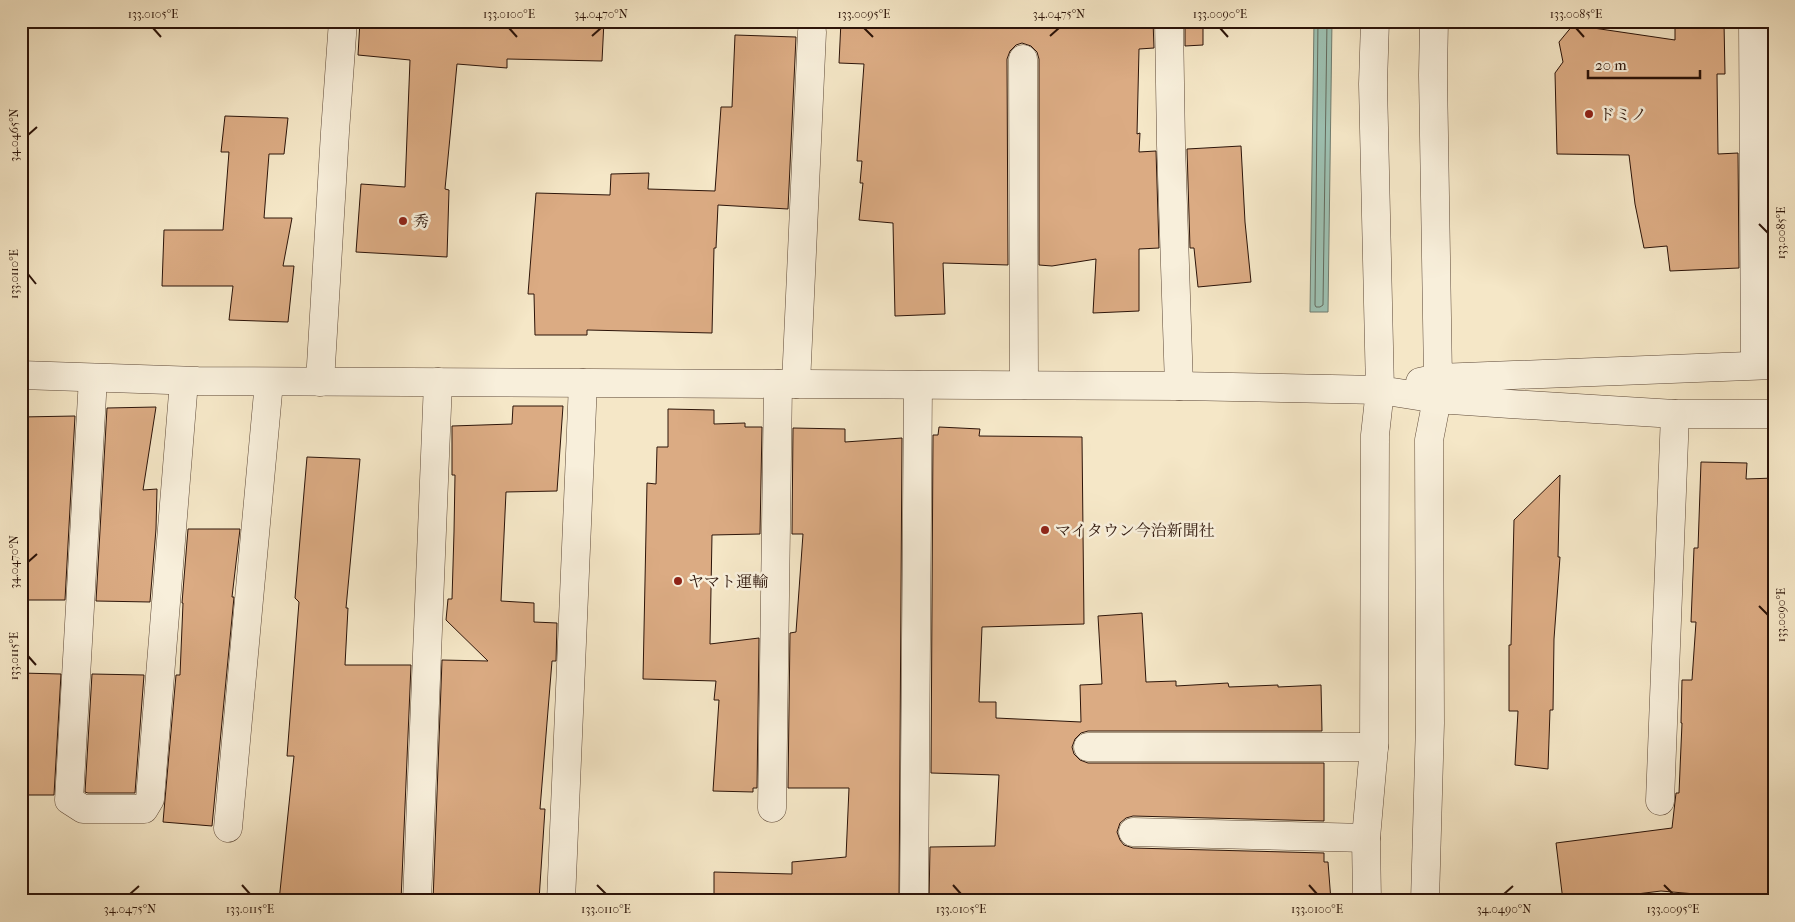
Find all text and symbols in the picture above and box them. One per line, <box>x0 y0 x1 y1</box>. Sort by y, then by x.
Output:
text: 133.0105°E <box>128 7 178 21</box>
text: 133.0100°E <box>483 7 535 21</box>
text: 34.0470°N <box>574 7 628 21</box>
text: 133.0095°E <box>838 7 890 21</box>
text: 34.0475°N <box>1033 7 1085 21</box>
text: 133.0090°E <box>1193 7 1247 21</box>
text: 133.0085°E <box>1550 7 1602 21</box>
scale bar <box>1588 48 1700 80</box>
text: 20 m <box>1595 56 1627 74</box>
place label: ドミノ <box>1599 105 1647 124</box>
text: 34.0465°N <box>7 108 21 162</box>
marker: ドミノ <box>1583 108 1595 120</box>
text: 133.0085°E <box>1774 207 1788 259</box>
place label: 秀 <box>413 212 429 231</box>
marker: 秀 <box>397 215 409 227</box>
text: 133.0110°E <box>7 249 21 299</box>
place label: マイタウン今治新聞社 <box>1055 521 1215 540</box>
marker: マイタウン今治新聞社 <box>1039 524 1051 536</box>
text: 34.0470°N <box>7 535 21 589</box>
place label: ヤマト運輸 <box>688 572 768 591</box>
marker: ヤマト運輸 <box>672 575 684 587</box>
text: 133.0090°E <box>1774 588 1788 642</box>
text: 133.0115°E <box>7 632 21 680</box>
text: 34.0475°N <box>104 902 156 916</box>
text: 133.0115°E <box>226 902 274 916</box>
text: 133.0110°E <box>581 902 631 916</box>
text: 133.0105°E <box>936 902 986 916</box>
text: 133.0100°E <box>1291 902 1343 916</box>
text: 34.0490°N <box>1477 902 1531 916</box>
text: 133.0095°E <box>1647 902 1699 916</box>

